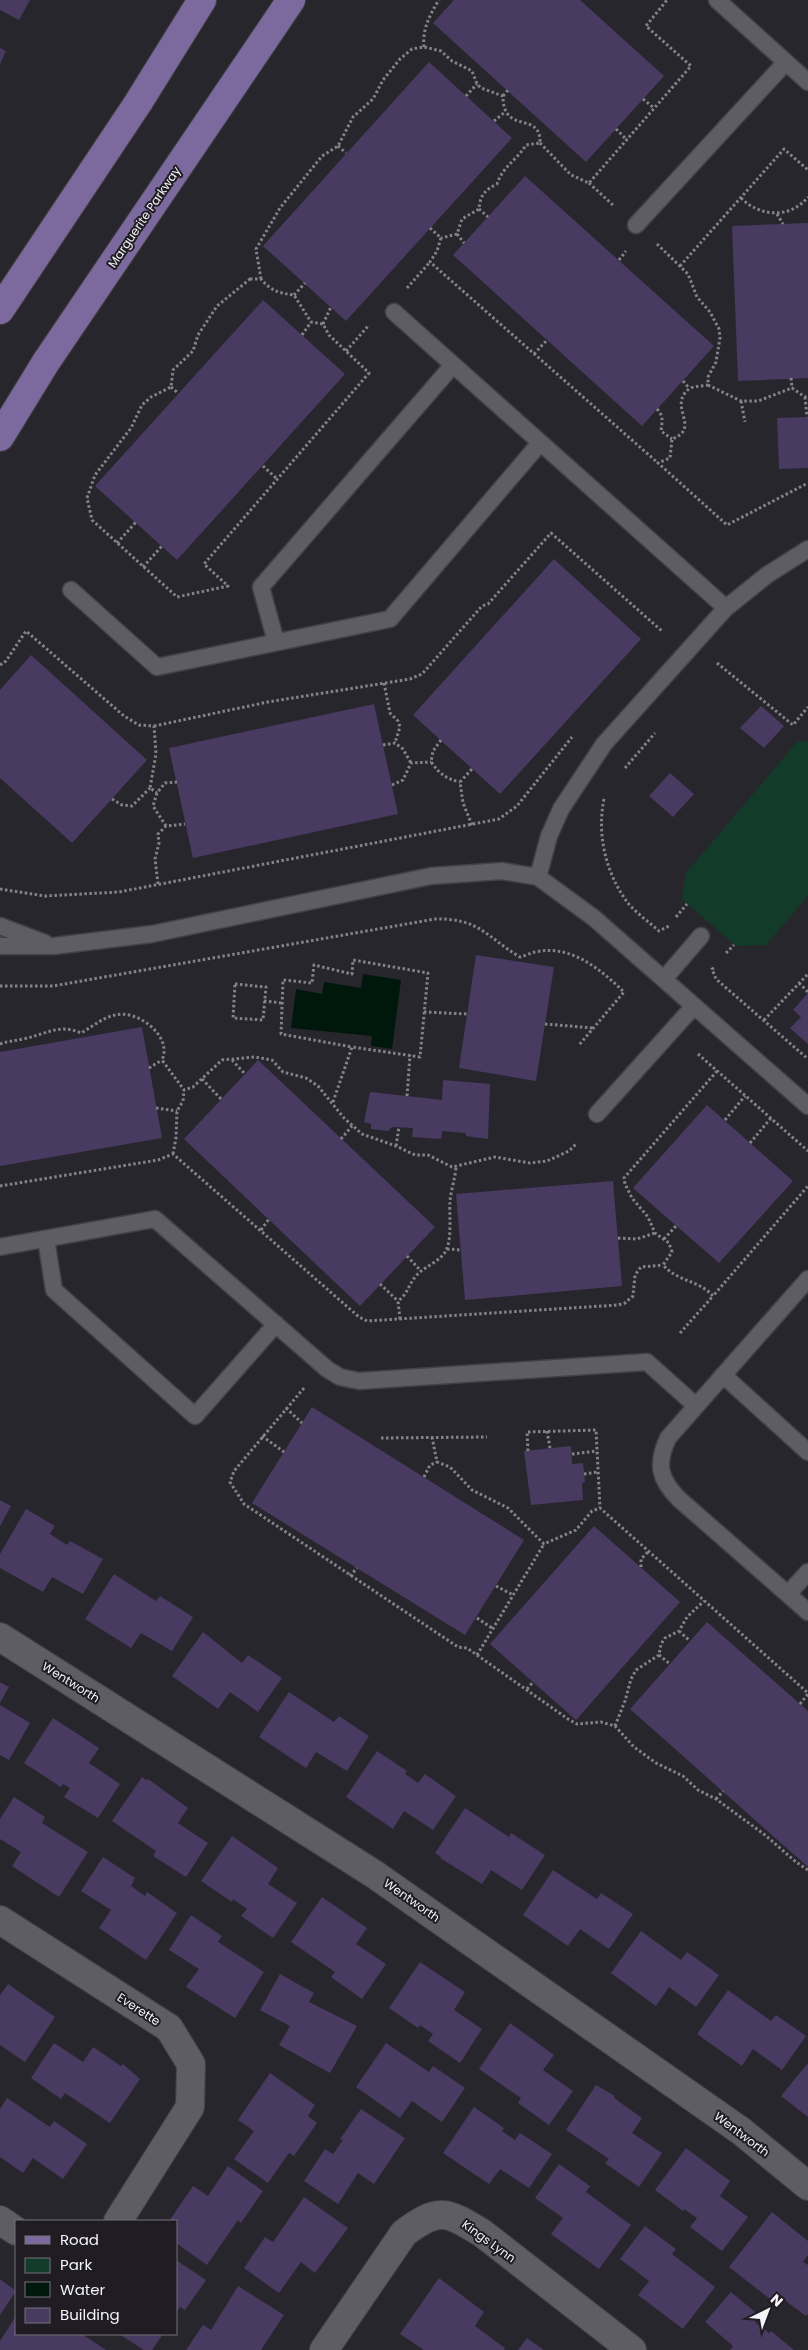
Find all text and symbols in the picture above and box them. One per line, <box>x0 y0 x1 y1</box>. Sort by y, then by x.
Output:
street label: Marguerite Parkway <box>104 163 184 271</box>
street label: Wentworth <box>39 1658 103 1706</box>
street label: Wentworth <box>380 1874 444 1926</box>
street label: Everette <box>114 1989 164 2029</box>
street label: Wentworth <box>711 2108 773 2160</box>
street label: Kings Lynn <box>459 2216 519 2266</box>
legend <box>15 2220 178 2335</box>
text: Road <box>60 2229 99 2250</box>
text: Park <box>60 2254 92 2275</box>
text: Water <box>60 2279 106 2300</box>
north arrow <box>743 2285 793 2335</box>
text: N <box>766 2289 787 2311</box>
text: Building <box>60 2304 120 2325</box>

